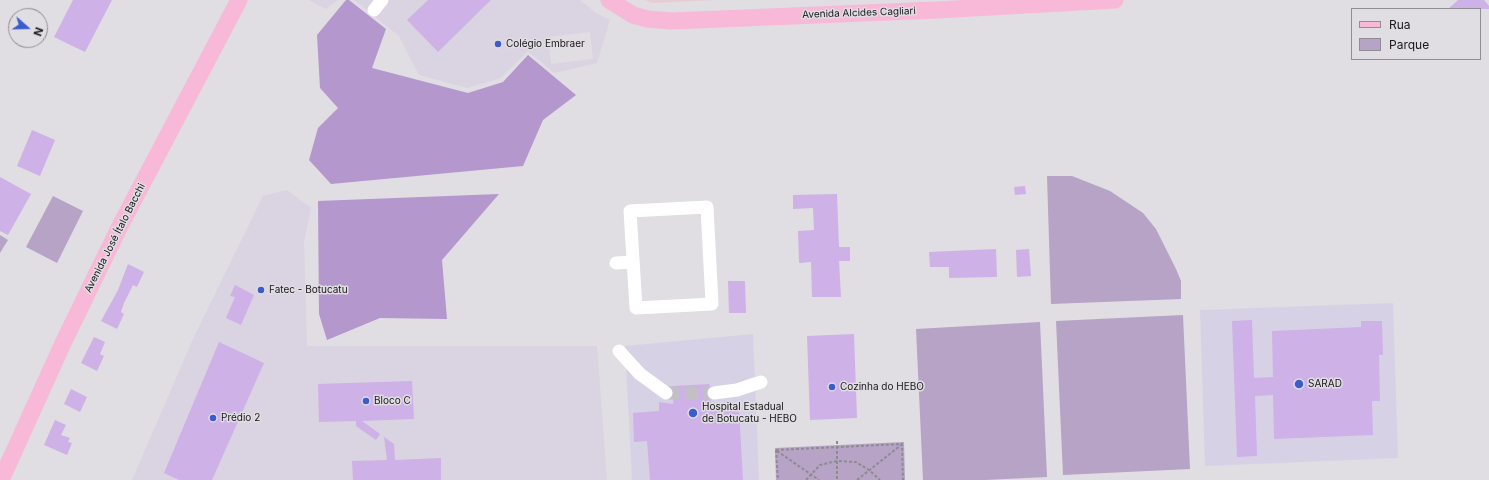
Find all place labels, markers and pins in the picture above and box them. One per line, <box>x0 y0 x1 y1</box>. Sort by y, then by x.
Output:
place label: Colégio Embraer <box>506 38 585 50</box>
marker: Colégio Embraer <box>493 39 503 49</box>
place label: Fatec - Botucatu <box>269 284 348 296</box>
marker: Fatec - Botucatu <box>256 285 266 295</box>
marker: SARAD <box>1293 378 1305 390</box>
place label: SARAD <box>1308 378 1342 390</box>
place label: Cozinha do HEBO <box>840 381 924 393</box>
marker: Cozinha do HEBO <box>827 382 837 392</box>
place label: Bloco C <box>374 395 411 407</box>
marker: Bloco C <box>361 396 371 406</box>
place label: Hospital Estadual de Botucatu - HEBO <box>702 401 797 424</box>
marker: Hospital Estadual de Botucatu - HEBO <box>687 407 699 419</box>
place label: Prédio 2 <box>221 412 260 424</box>
marker: Prédio 2 <box>208 413 218 423</box>

